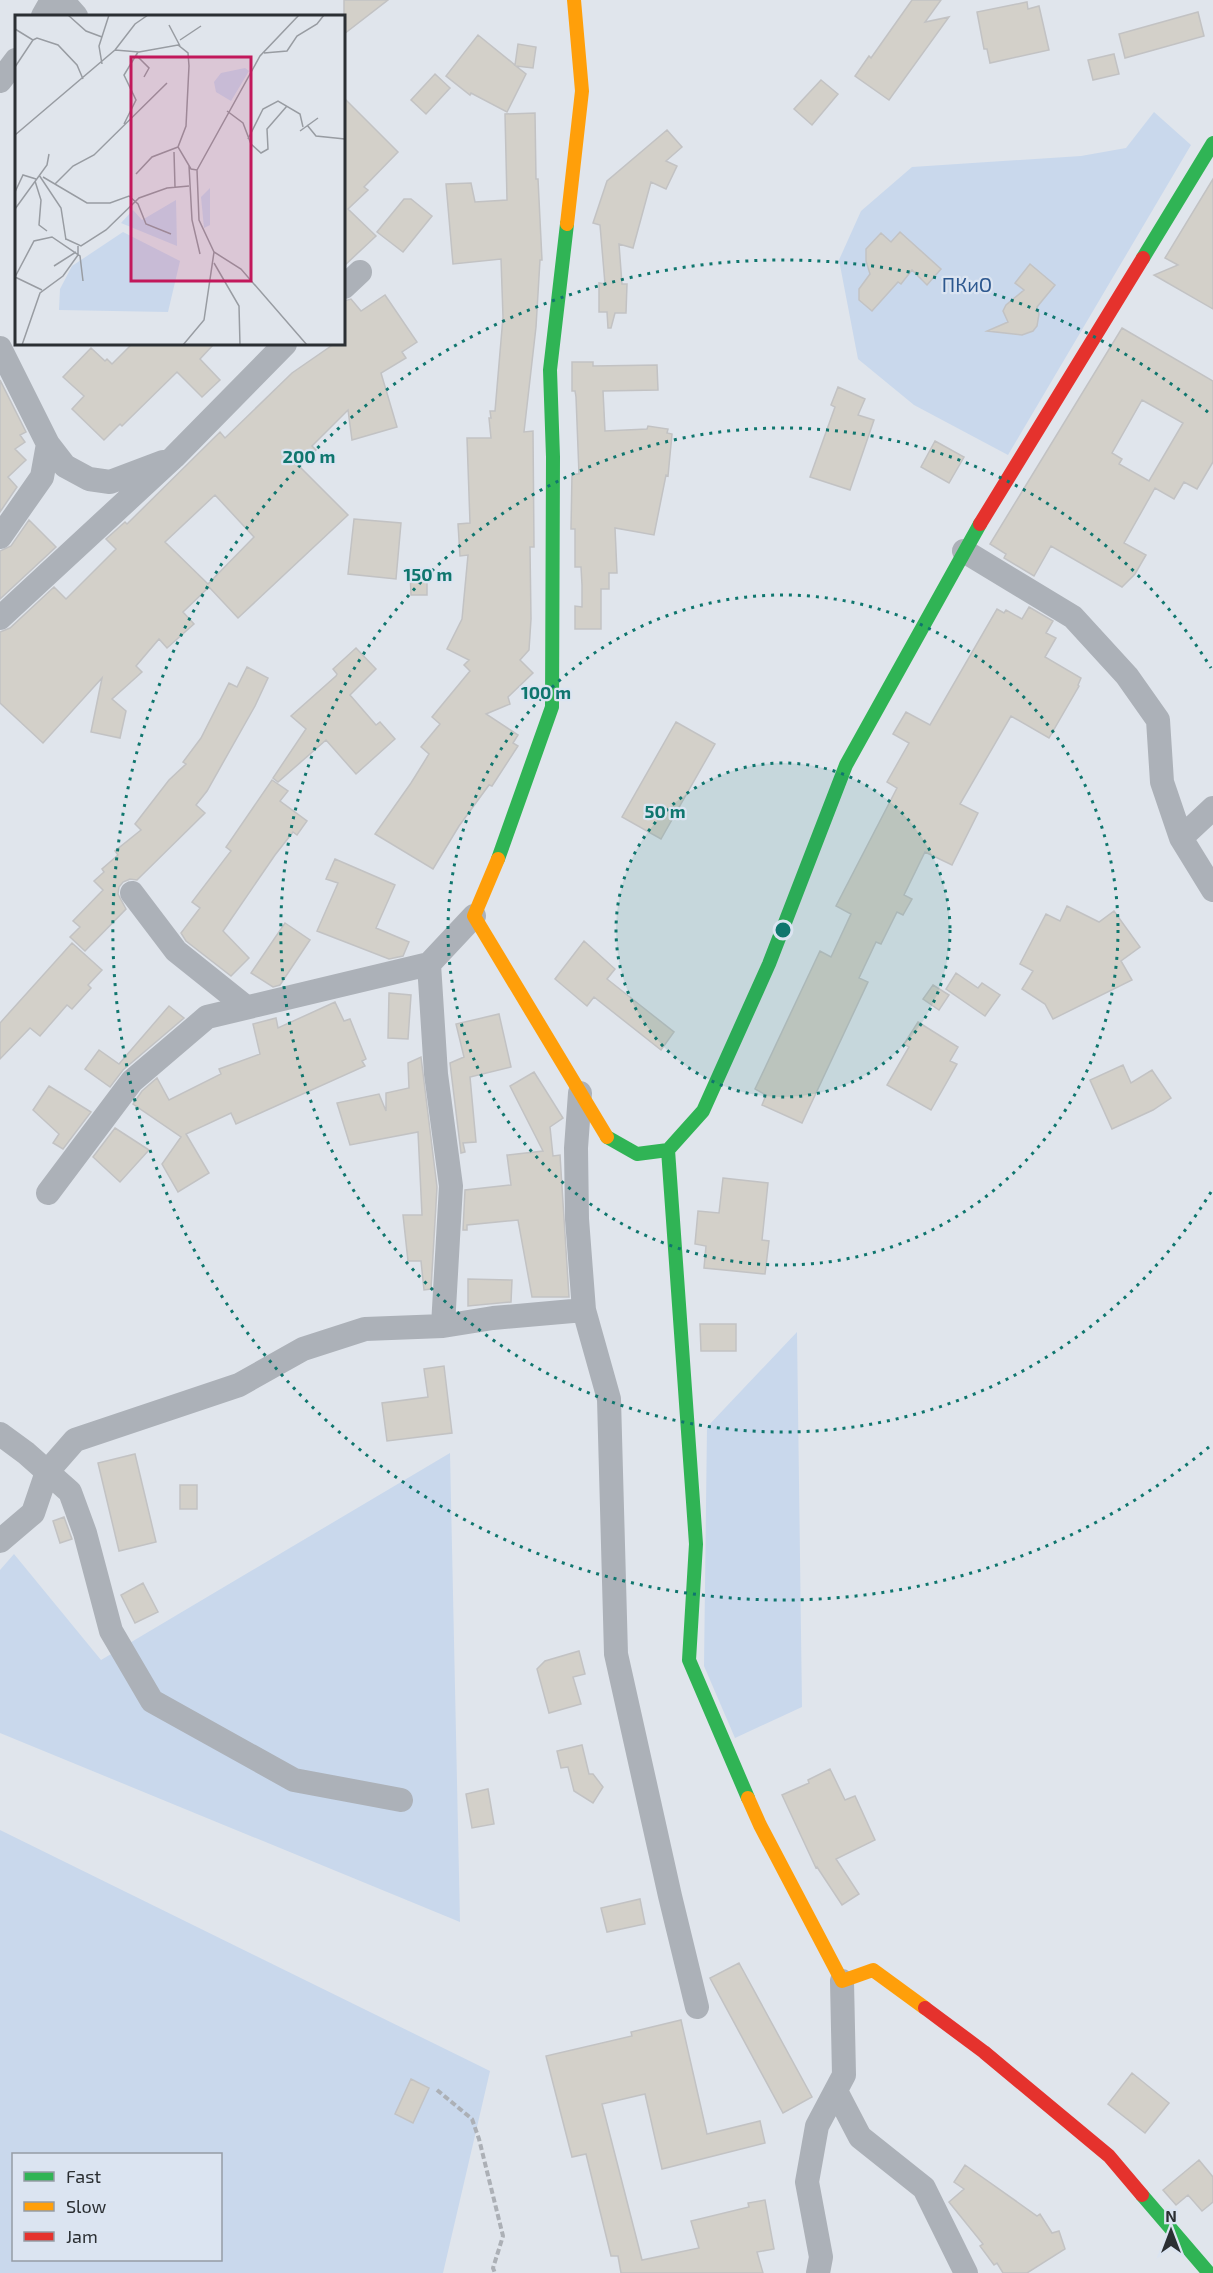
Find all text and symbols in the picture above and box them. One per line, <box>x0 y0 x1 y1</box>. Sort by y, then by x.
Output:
inset map <box>15 15 345 345</box>
park label: ПКиО <box>942 272 992 296</box>
text: 200 m <box>283 445 335 467</box>
text: 150 m <box>404 563 452 585</box>
text: 100 m <box>521 681 571 703</box>
text: 50 m <box>644 800 686 822</box>
centre of rings <box>773 920 793 940</box>
legend <box>12 2153 222 2261</box>
text: Fast <box>66 2165 101 2187</box>
text: Slow <box>66 2195 107 2217</box>
north arrow <box>1141 2201 1201 2261</box>
text: N <box>1165 2206 1177 2225</box>
text: Jam <box>66 2225 98 2247</box>

